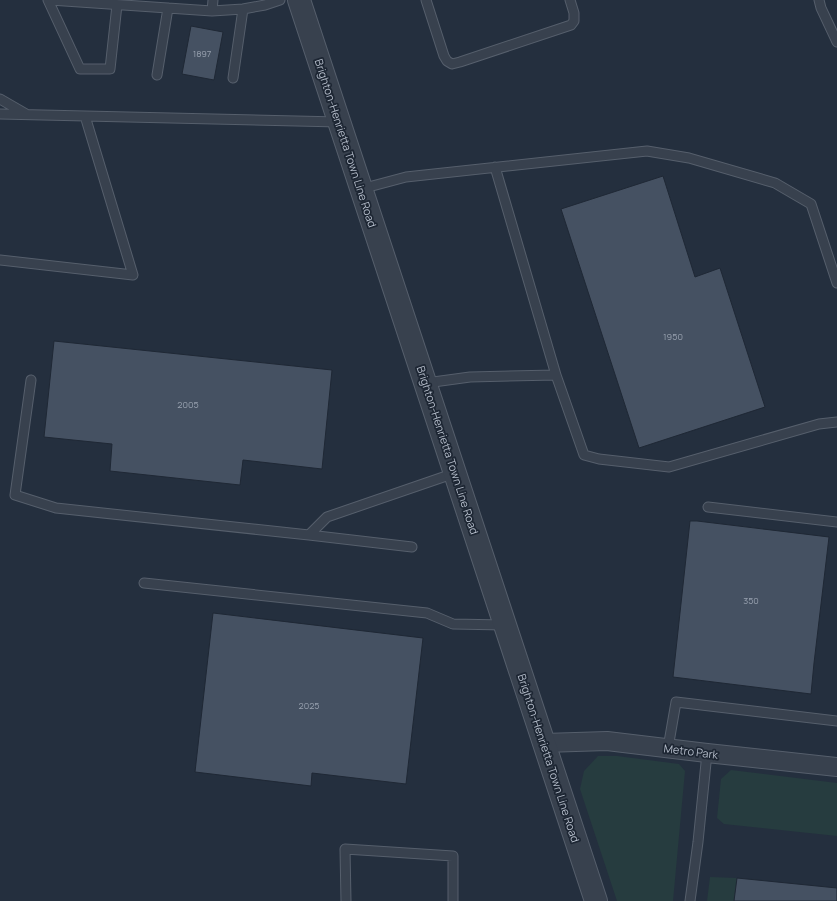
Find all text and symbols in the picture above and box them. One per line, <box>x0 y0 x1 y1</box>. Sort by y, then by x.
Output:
house number: 1897 <box>193 47 212 60</box>
street label: Brighton-Henrietta Town Line Road <box>312 57 380 229</box>
house number: 1950 <box>663 330 683 343</box>
street label: Brighton-Henrietta Town Line Road <box>414 364 482 536</box>
house number: 2005 <box>177 398 199 411</box>
house number: 350 <box>743 594 759 607</box>
street label: Brighton-Henrietta Town Line Road <box>515 672 583 844</box>
house number: 2025 <box>299 699 319 712</box>
street label: Metro Park <box>663 740 720 762</box>

